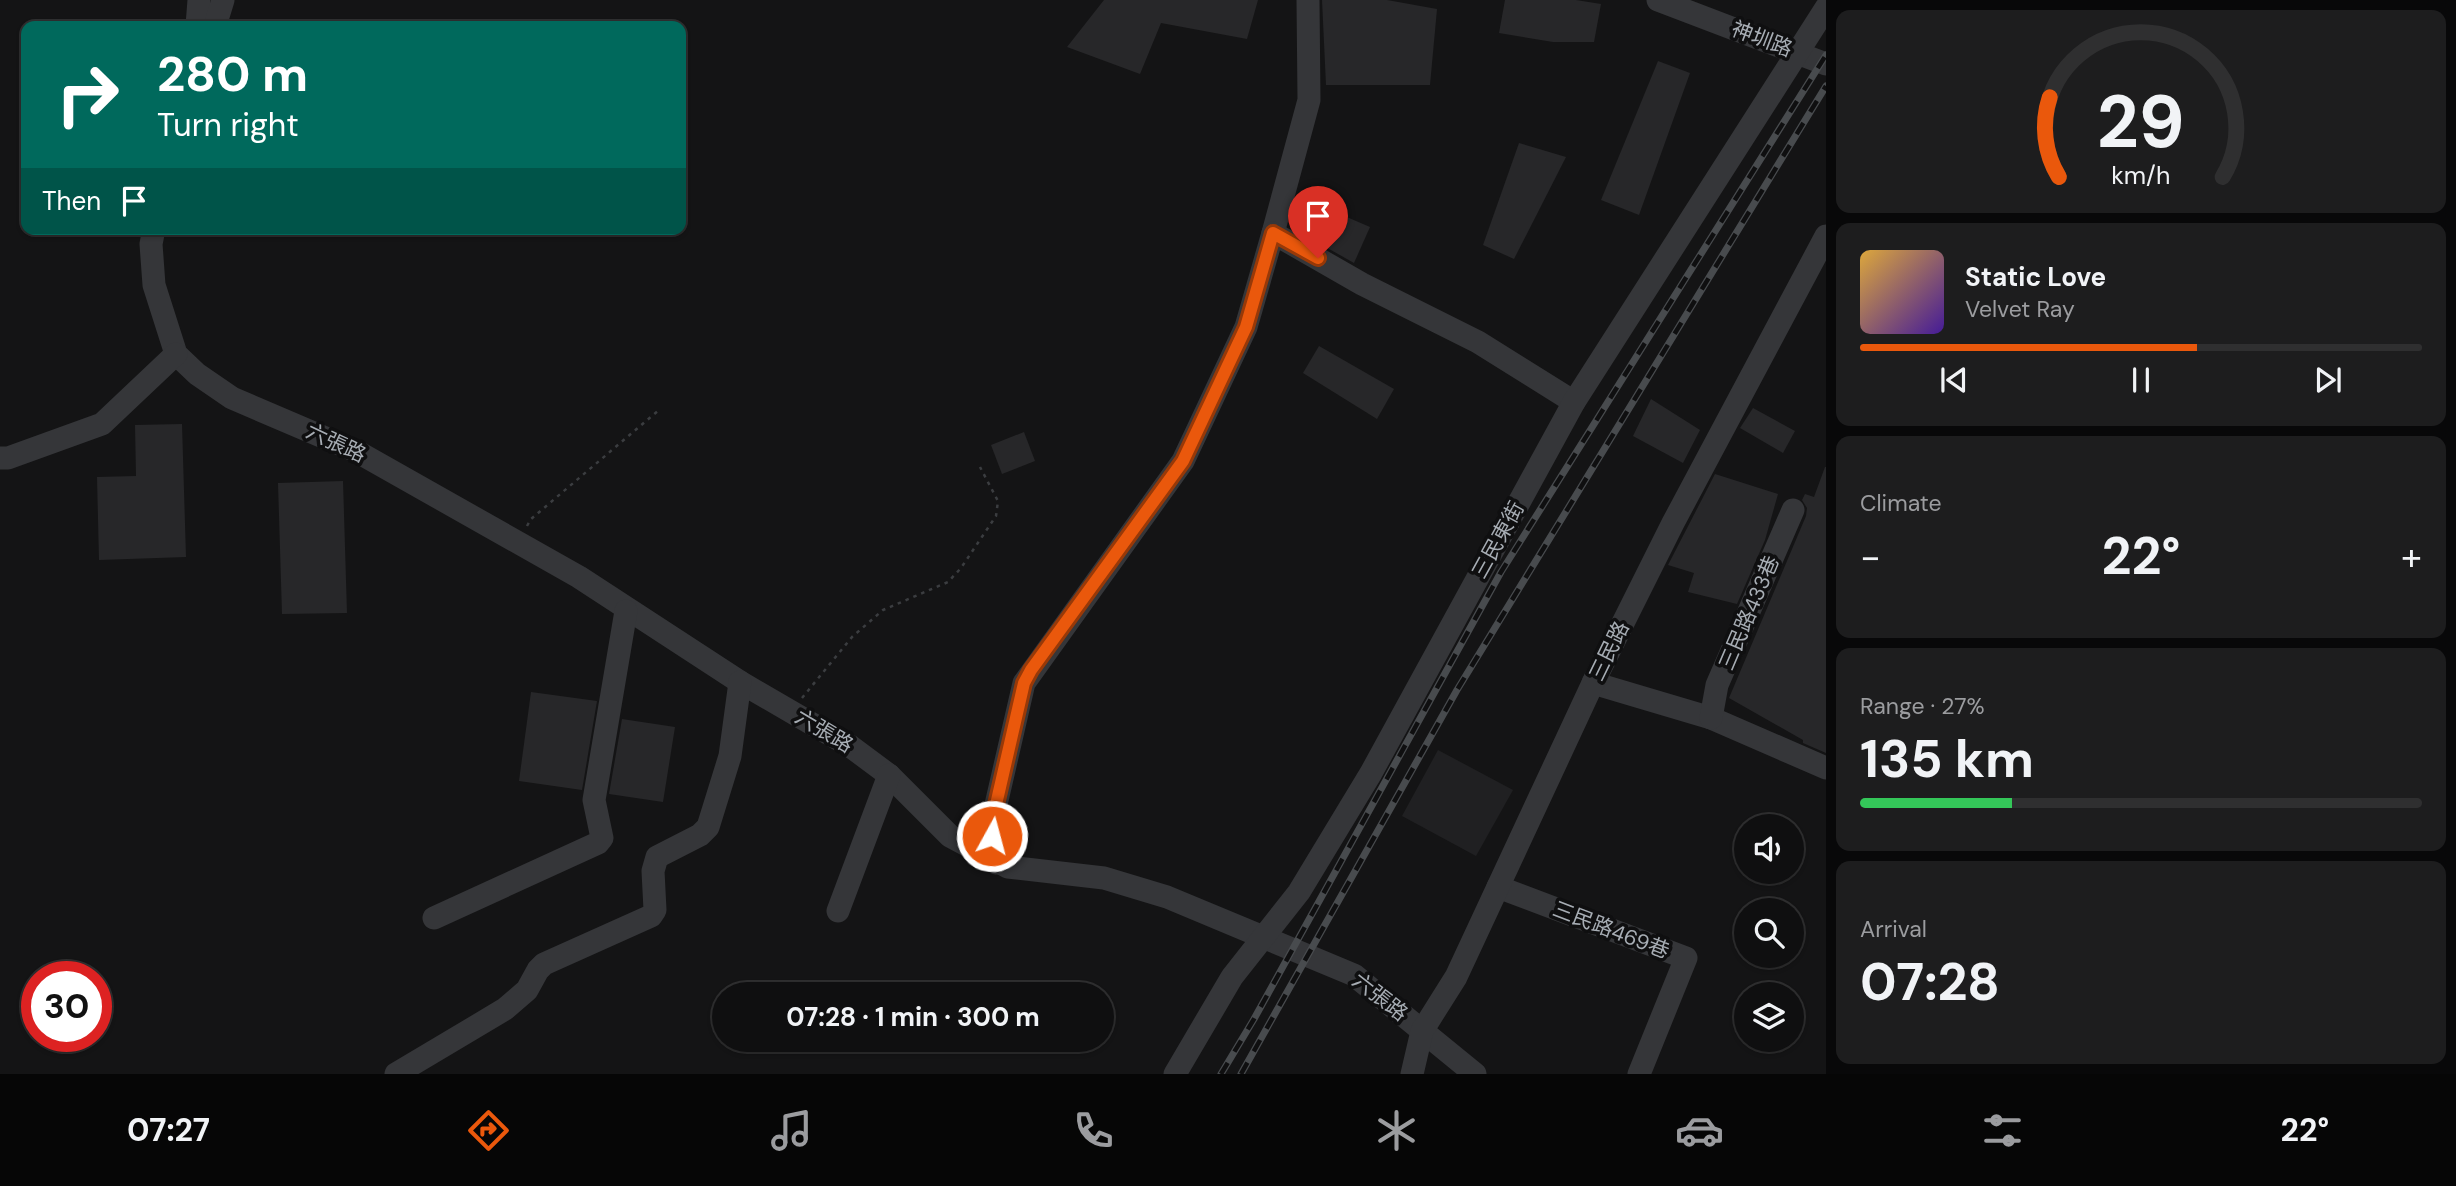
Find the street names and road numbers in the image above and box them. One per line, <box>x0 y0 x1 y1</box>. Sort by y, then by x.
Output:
street label: 神圳路 <box>1728 15 1796 63</box>
street label: 六張路 <box>302 417 370 469</box>
street label: 三民東街 <box>1465 496 1531 584</box>
street label: 三民路433巷 <box>1712 552 1786 674</box>
street label: 三民路 <box>1583 617 1635 685</box>
street label: 六張路 <box>790 703 858 759</box>
street label: 三民路469巷 <box>1549 895 1673 965</box>
street label: 六張路 <box>1347 967 1413 1027</box>

